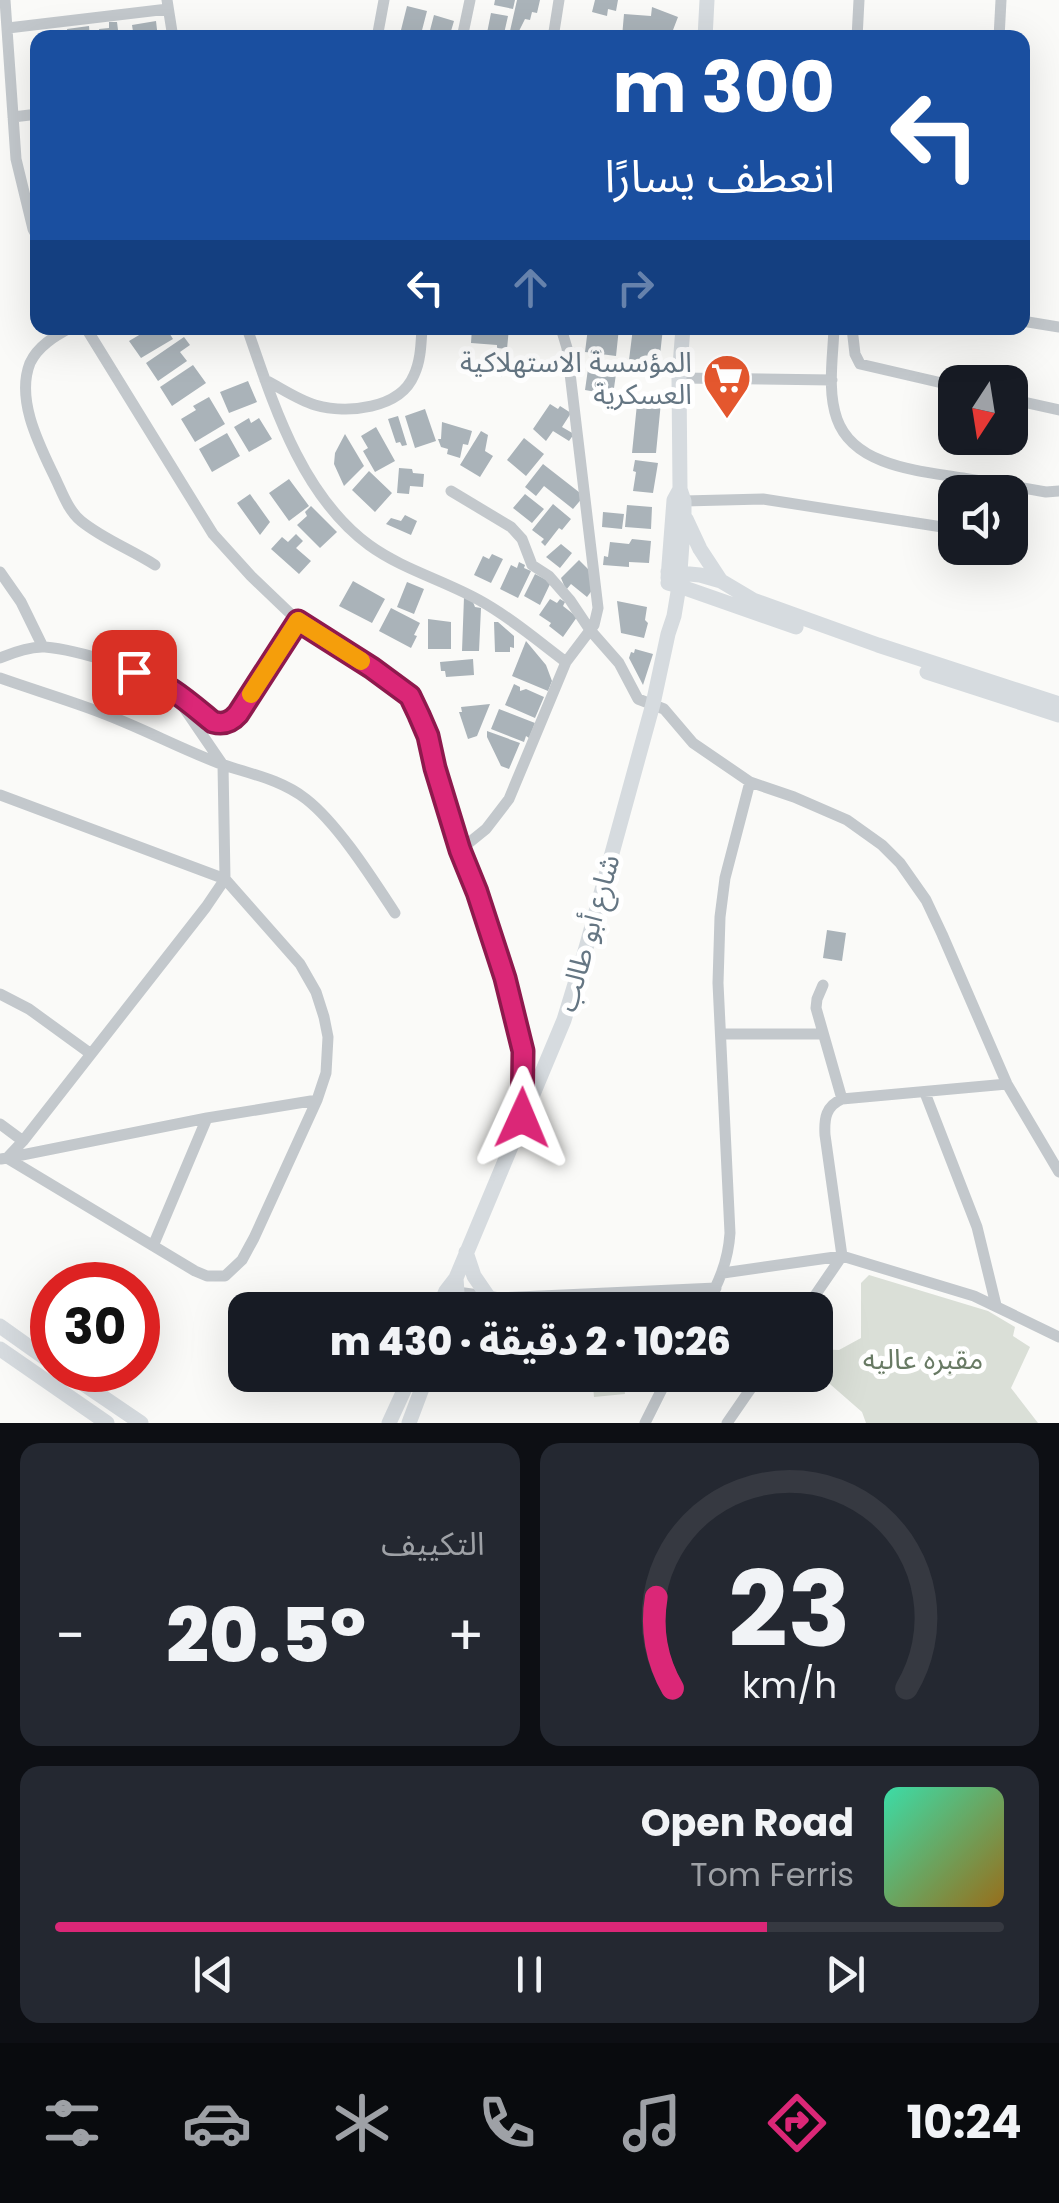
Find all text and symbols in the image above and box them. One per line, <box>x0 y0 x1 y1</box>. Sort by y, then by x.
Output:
text: 300 m <box>612 38 835 137</box>
icon: left <box>870 70 1000 200</box>
text: انعطف يسارًا <box>604 145 835 208</box>
icon: left <box>398 260 453 315</box>
icon: ahead <box>503 260 558 315</box>
icon: right <box>608 260 663 315</box>
place label: المؤسسة الاستهلاكية العسكرية <box>460 343 692 414</box>
supermarket icon: المؤسسة الاستهلاكية العسكرية <box>701 352 753 420</box>
north arrow <box>938 365 1028 455</box>
map controls <box>938 365 1028 565</box>
button: sound <box>938 475 1028 565</box>
pin <box>92 630 177 715</box>
icon: arrive <box>107 645 162 700</box>
street label: شارع أبو طالب <box>547 850 630 1017</box>
position arrow <box>470 1066 574 1170</box>
speed limit sign: 30 <box>30 1262 160 1392</box>
text: 10:26 · 2 دقيقة · 430 m <box>330 1315 731 1368</box>
park label: مقبره عاليه <box>863 1340 983 1379</box>
text: التكييف <box>381 1521 485 1566</box>
text: 23 <box>728 1537 850 1682</box>
text: 20.5° <box>166 1583 366 1688</box>
text: − <box>55 1597 85 1674</box>
text: + <box>447 1597 484 1674</box>
text: km/h <box>742 1660 837 1711</box>
text: Open Road <box>641 1796 854 1849</box>
text: Tom Ferris <box>690 1852 854 1897</box>
icon: previous <box>186 1947 241 2002</box>
icon: pause <box>502 1947 557 2002</box>
icon: next <box>818 1947 873 2002</box>
icon: filters <box>37 2088 107 2158</box>
icon: car <box>182 2088 252 2158</box>
icon: climate <box>327 2088 397 2158</box>
icon: phone <box>472 2088 542 2158</box>
icon: music <box>617 2088 687 2158</box>
icon: directions <box>762 2088 832 2158</box>
text: 10:24 <box>906 2091 1022 2154</box>

